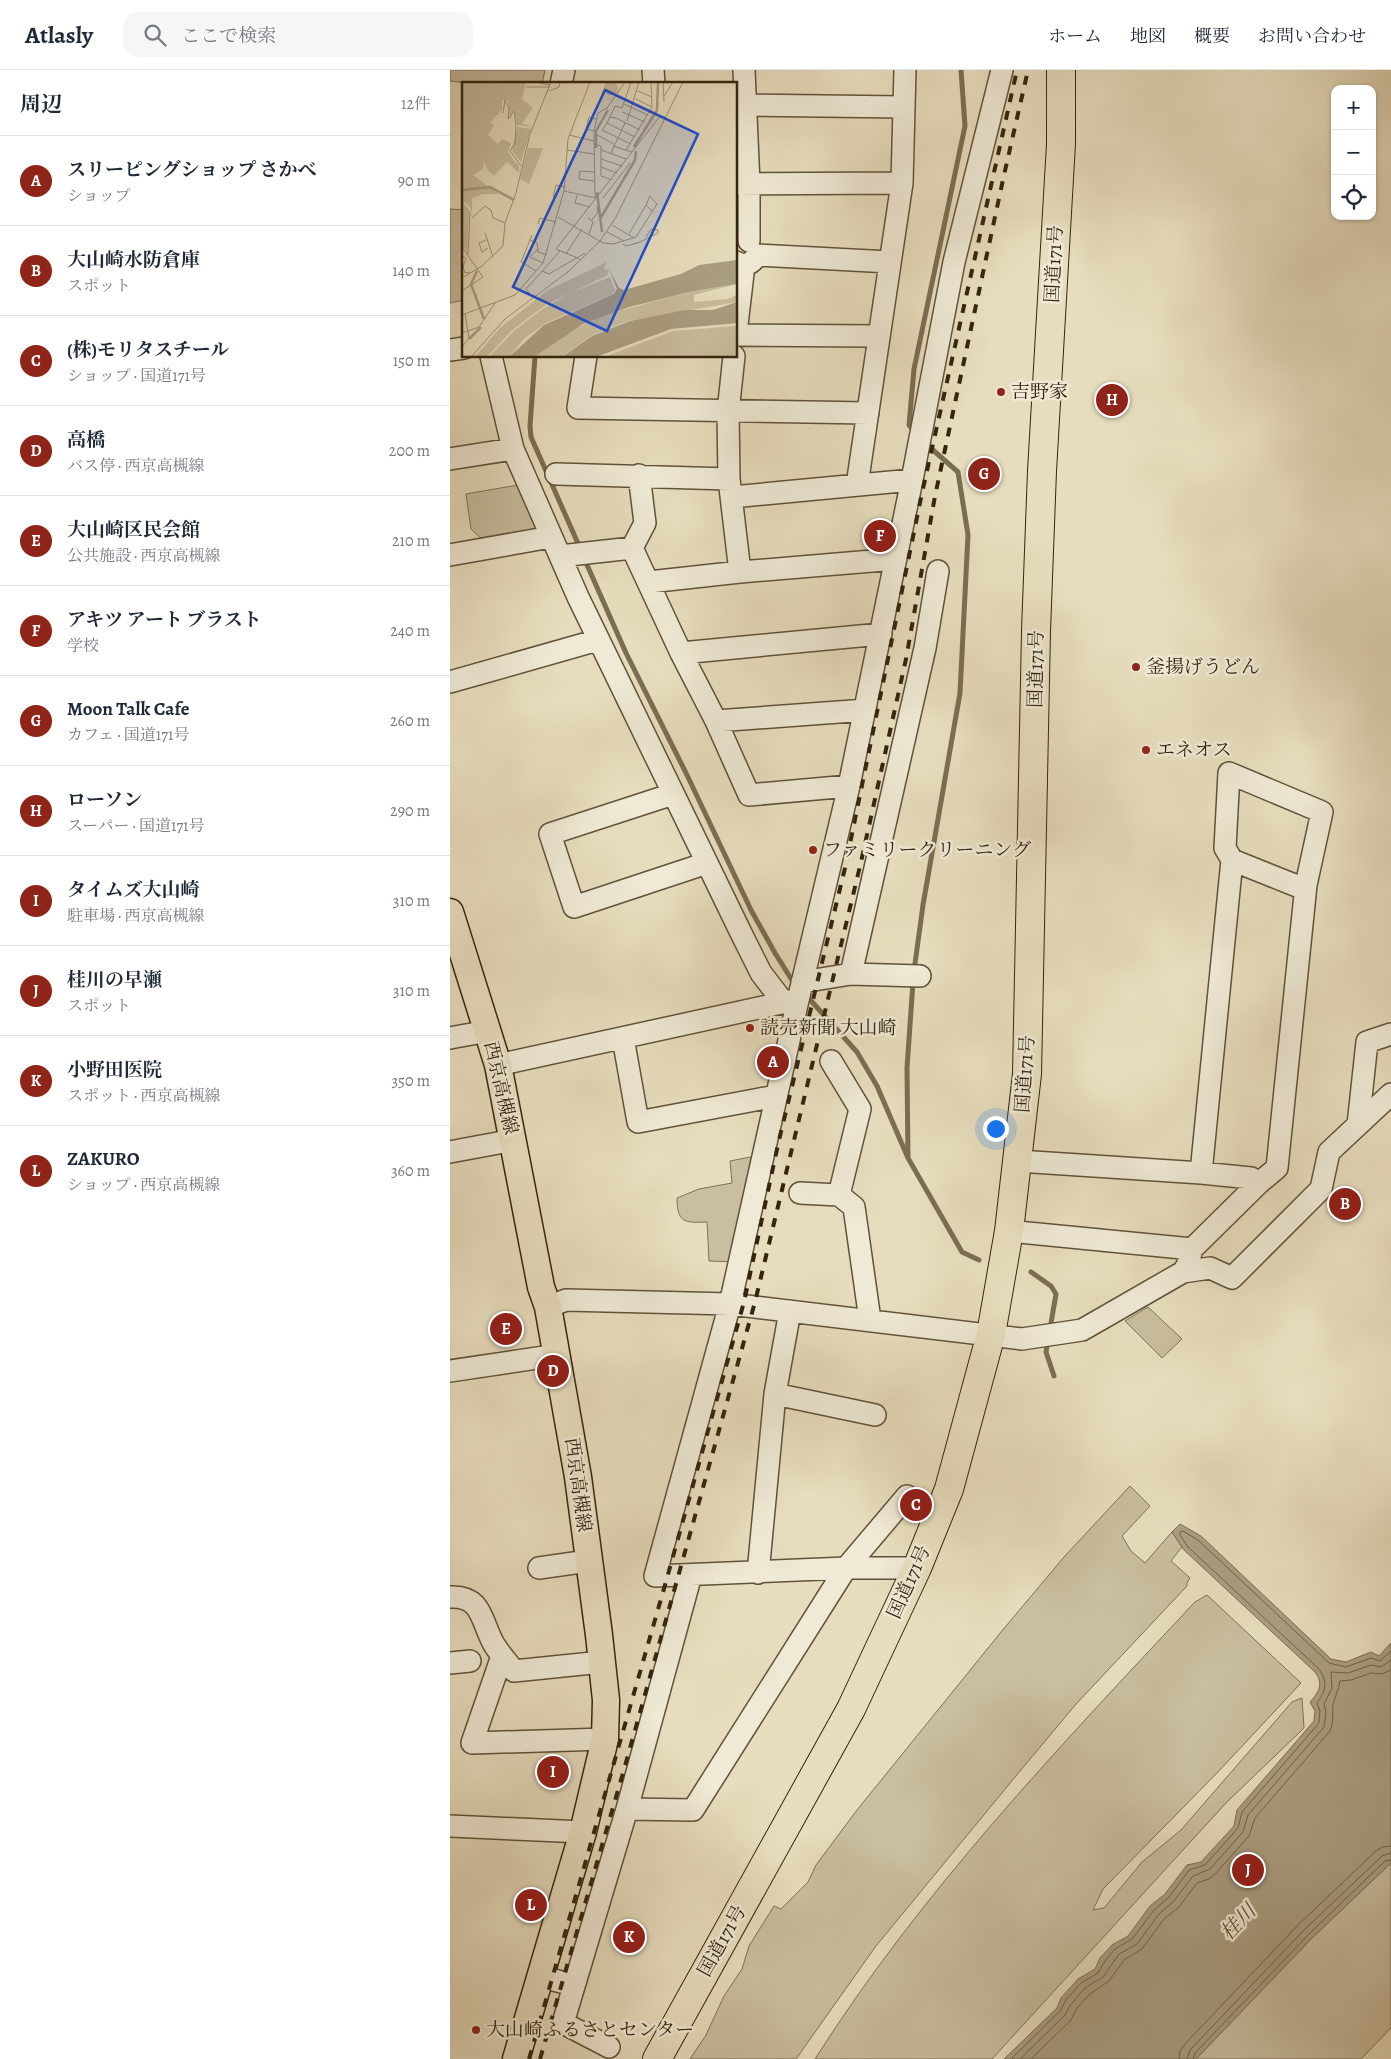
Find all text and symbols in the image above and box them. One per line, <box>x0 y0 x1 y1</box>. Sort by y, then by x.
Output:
search box <box>123 12 473 57</box>
text: Atlasly <box>25 19 93 51</box>
icon: search <box>141 21 169 49</box>
text: ここで検索 <box>181 23 276 49</box>
text: ホーム <box>1048 24 1102 48</box>
text: 地図 <box>1130 24 1166 48</box>
text: 概要 <box>1194 24 1230 48</box>
text: お問い合わせ <box>1258 24 1366 48</box>
inset map <box>462 82 738 358</box>
map controls <box>1331 85 1376 220</box>
button: + <box>1331 85 1376 130</box>
text: 周辺 <box>20 90 62 118</box>
text: 12件 <box>401 93 430 115</box>
button: − <box>1331 130 1376 175</box>
text: スリーピングショップ さかべ <box>67 157 317 183</box>
text: A <box>31 170 41 192</box>
text: 90 m <box>398 170 430 192</box>
button: locate <box>1331 175 1376 220</box>
text: ショップ <box>67 185 131 207</box>
street label: 国道171号 <box>1039 224 1069 304</box>
text: 大山崎水防倉庫 <box>67 247 200 273</box>
text: B <box>31 260 41 282</box>
text: 140 m <box>392 260 430 282</box>
text: スポット <box>67 275 131 297</box>
text: (株)モリタスチール <box>67 337 229 363</box>
text: C <box>31 350 41 372</box>
text: 150 m <box>393 350 430 372</box>
text: ショップ · 国道171号 <box>67 365 206 387</box>
place label: 吉野家 <box>1011 379 1068 405</box>
pin: H <box>1096 381 1128 419</box>
marker: 吉野家 <box>995 386 1007 398</box>
text: 高橋 <box>67 427 105 453</box>
text: D <box>30 440 42 462</box>
text: 200 m <box>389 440 430 462</box>
text: バス停 · 西京高槻線 <box>67 455 205 477</box>
pin: G <box>968 455 1000 493</box>
text: 大山崎区民会館 <box>67 517 200 543</box>
pin: F <box>864 517 896 555</box>
text: E <box>31 530 41 552</box>
text: 210 m <box>392 530 430 552</box>
text: 公共施設 · 西京高槻線 <box>67 545 221 567</box>
text: アキツ アート ブラスト <box>67 607 262 633</box>
text: F <box>32 620 40 642</box>
text: 240 m <box>390 620 430 642</box>
street label: 国道171号 <box>1022 630 1050 708</box>
text: 学校 <box>67 635 99 657</box>
place label: 釜揚げうどん <box>1146 654 1260 680</box>
marker: 釜揚げうどん <box>1130 661 1142 673</box>
text: Moon Talk Cafe <box>67 696 190 722</box>
text: G <box>31 710 41 732</box>
text: 260 m <box>390 710 430 732</box>
text: カフェ · 国道171号 <box>67 724 189 746</box>
place label: エネオス <box>1156 737 1232 763</box>
marker: エネオス <box>1140 744 1152 756</box>
text: ローソン <box>67 787 142 813</box>
text: H <box>30 800 42 822</box>
text: 290 m <box>390 800 430 822</box>
text: スーパー · 国道171号 <box>67 815 205 837</box>
place label: ファミリークリーニング <box>823 837 1031 863</box>
marker: ファミリークリーニング <box>807 844 819 856</box>
text: タイムズ大山崎 <box>67 877 200 903</box>
text: I <box>33 890 39 912</box>
text: 310 m <box>393 890 430 912</box>
text: 駐車場 · 西京高槻線 <box>67 905 205 927</box>
text: 桂川の早瀬 <box>67 967 162 993</box>
text: J <box>33 980 39 1002</box>
text: 310 m <box>393 980 430 1002</box>
text: スポット <box>67 995 131 1017</box>
place label: 読売新聞 大山崎 <box>760 1015 897 1041</box>
marker: 読売新聞 大山崎 <box>744 1022 756 1034</box>
street label: 国道171号 <box>1009 1034 1041 1114</box>
street label: 西京高槻線 <box>478 1039 524 1137</box>
pin: A <box>757 1043 789 1081</box>
text: 小野田医院 <box>67 1057 162 1083</box>
text: K <box>31 1070 41 1092</box>
text: 350 m <box>391 1070 430 1092</box>
text: スポット · 西京高槻線 <box>67 1085 221 1107</box>
your location <box>983 1116 1009 1142</box>
text: ZAKURO <box>67 1146 140 1172</box>
text: L <box>32 1160 40 1182</box>
text: 360 m <box>391 1160 430 1182</box>
text: ショップ · 西京高槻線 <box>67 1174 220 1196</box>
pin: B <box>1329 1185 1361 1223</box>
pin: E <box>490 1310 522 1348</box>
pin: D <box>537 1352 569 1390</box>
street label: 西京高槻線 <box>559 1436 597 1534</box>
pin: C <box>900 1486 932 1524</box>
street label: 国道171号 <box>881 1541 937 1623</box>
pin: I <box>537 1753 569 1791</box>
pin: J <box>1232 1851 1264 1889</box>
pin: L <box>515 1886 547 1924</box>
water label: 桂川 <box>1214 1897 1263 1946</box>
street label: 国道171号 <box>692 1901 752 1981</box>
pin: K <box>613 1918 645 1956</box>
place label: 大山崎ふるさとセンター <box>486 2017 694 2043</box>
marker: 大山崎ふるさとセンター <box>470 2024 482 2036</box>

